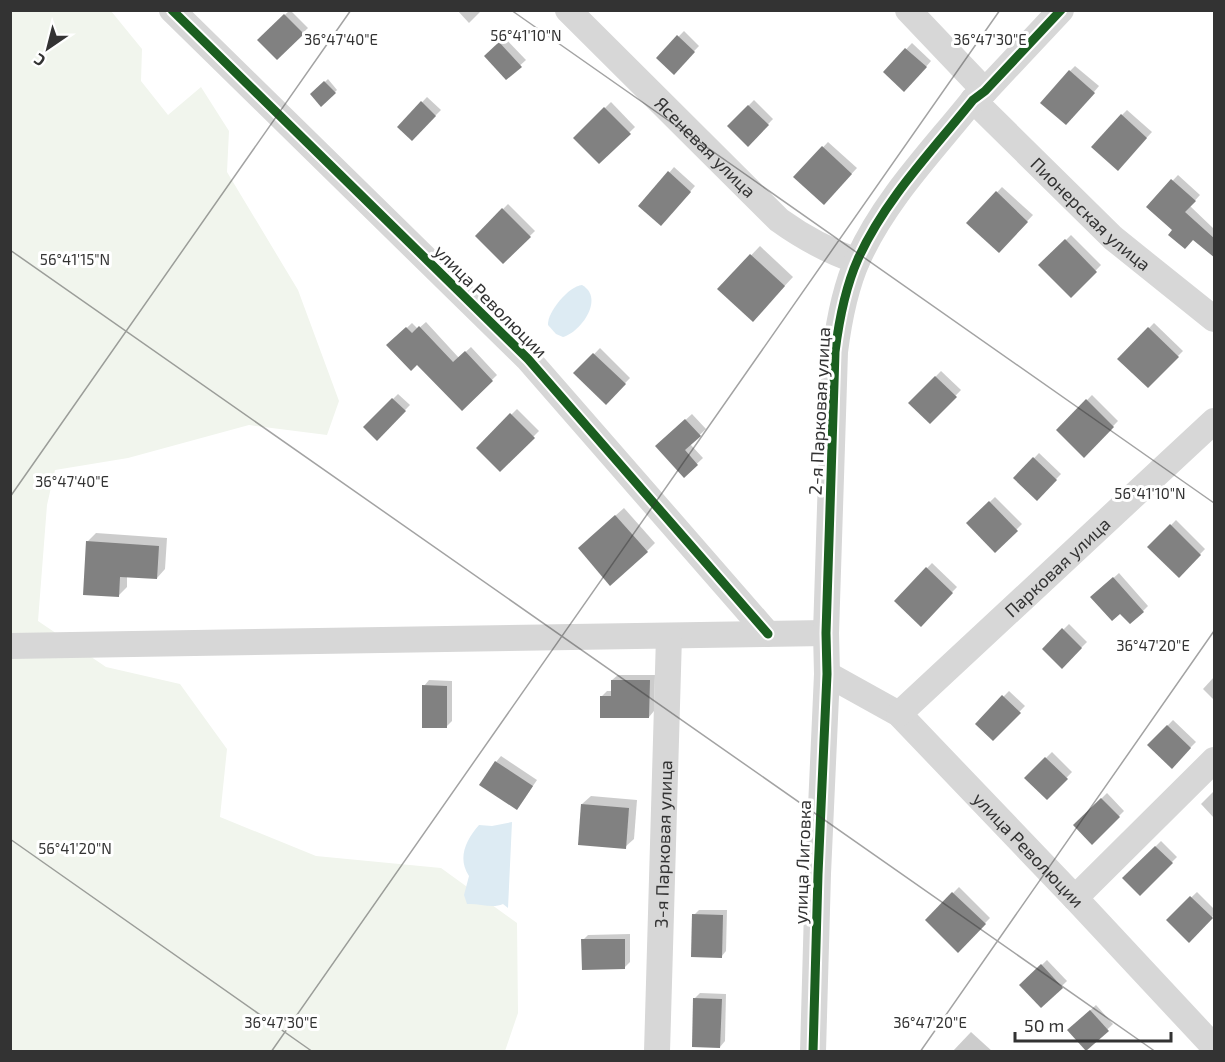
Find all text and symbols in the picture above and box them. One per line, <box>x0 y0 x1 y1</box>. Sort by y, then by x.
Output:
north arrow <box>18 18 78 78</box>
text: 56°41'10"N <box>490 26 562 44</box>
text: 36°47'40"E <box>304 30 378 48</box>
text: 36°47'30"E <box>953 30 1027 48</box>
text: С <box>30 50 48 71</box>
street label: Ясеневая улица <box>650 92 761 202</box>
street label: Пионерская улица <box>1026 152 1155 275</box>
street label: улица Революции <box>430 240 552 362</box>
text: 56°41'15"N <box>40 250 110 268</box>
street label: 2-я Парковая улица <box>804 326 834 496</box>
text: 36°47'40"E <box>35 472 109 490</box>
text: 56°41'10"N <box>1114 484 1186 502</box>
street label: Парковая улица <box>1000 512 1115 621</box>
text: 36°47'20"E <box>1116 636 1190 654</box>
street label: 3-я Парковая улица <box>650 760 676 929</box>
street label: улица Революции <box>969 787 1089 912</box>
street label: улица Лиговка <box>789 799 815 925</box>
text: 56°41'20"N <box>38 839 112 857</box>
scale bar <box>1015 1005 1171 1043</box>
text: 36°47'30"E <box>244 1013 318 1031</box>
text: 36°47'20"E <box>893 1013 967 1031</box>
text: 50 m <box>1024 1014 1064 1036</box>

